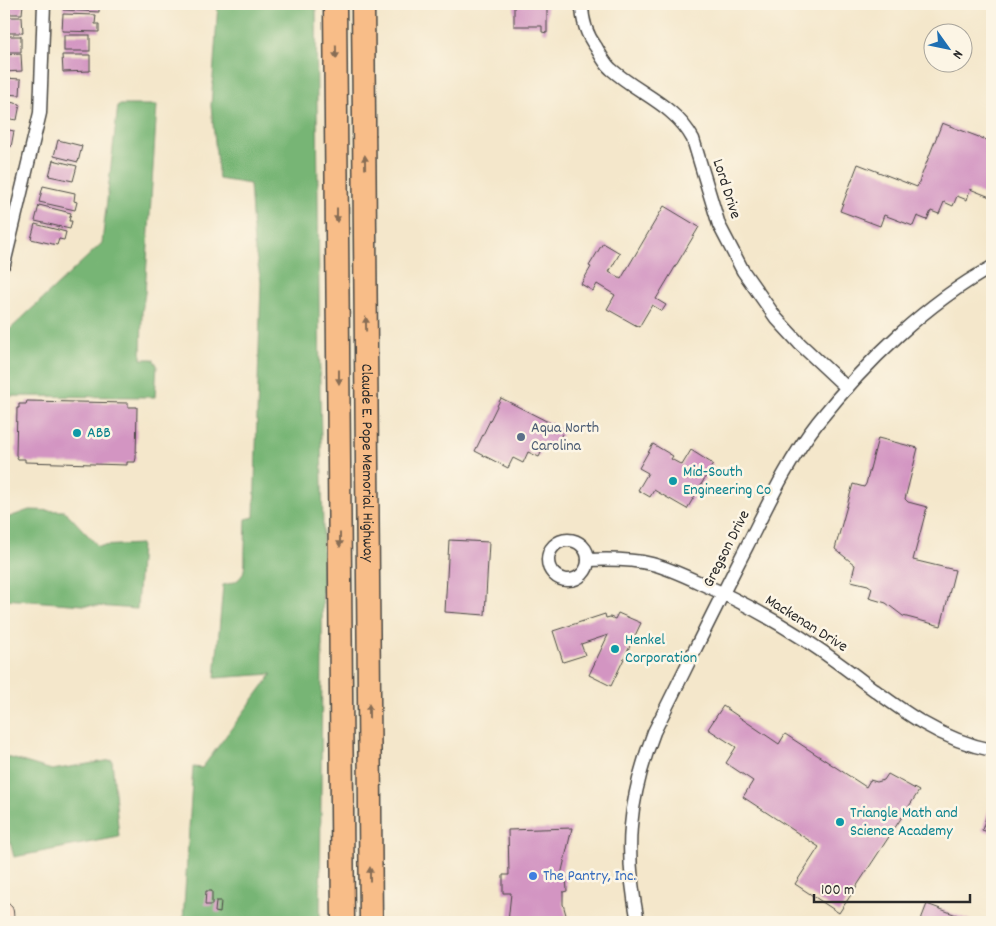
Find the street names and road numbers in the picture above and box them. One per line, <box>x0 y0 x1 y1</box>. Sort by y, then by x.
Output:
street label: Lord Drive <box>706 156 746 222</box>
street label: Claude E. Pope Memorial Highway <box>355 364 379 563</box>
street label: Gregson Drive <box>698 506 756 592</box>
street label: Mackenan Drive <box>760 589 852 659</box>

